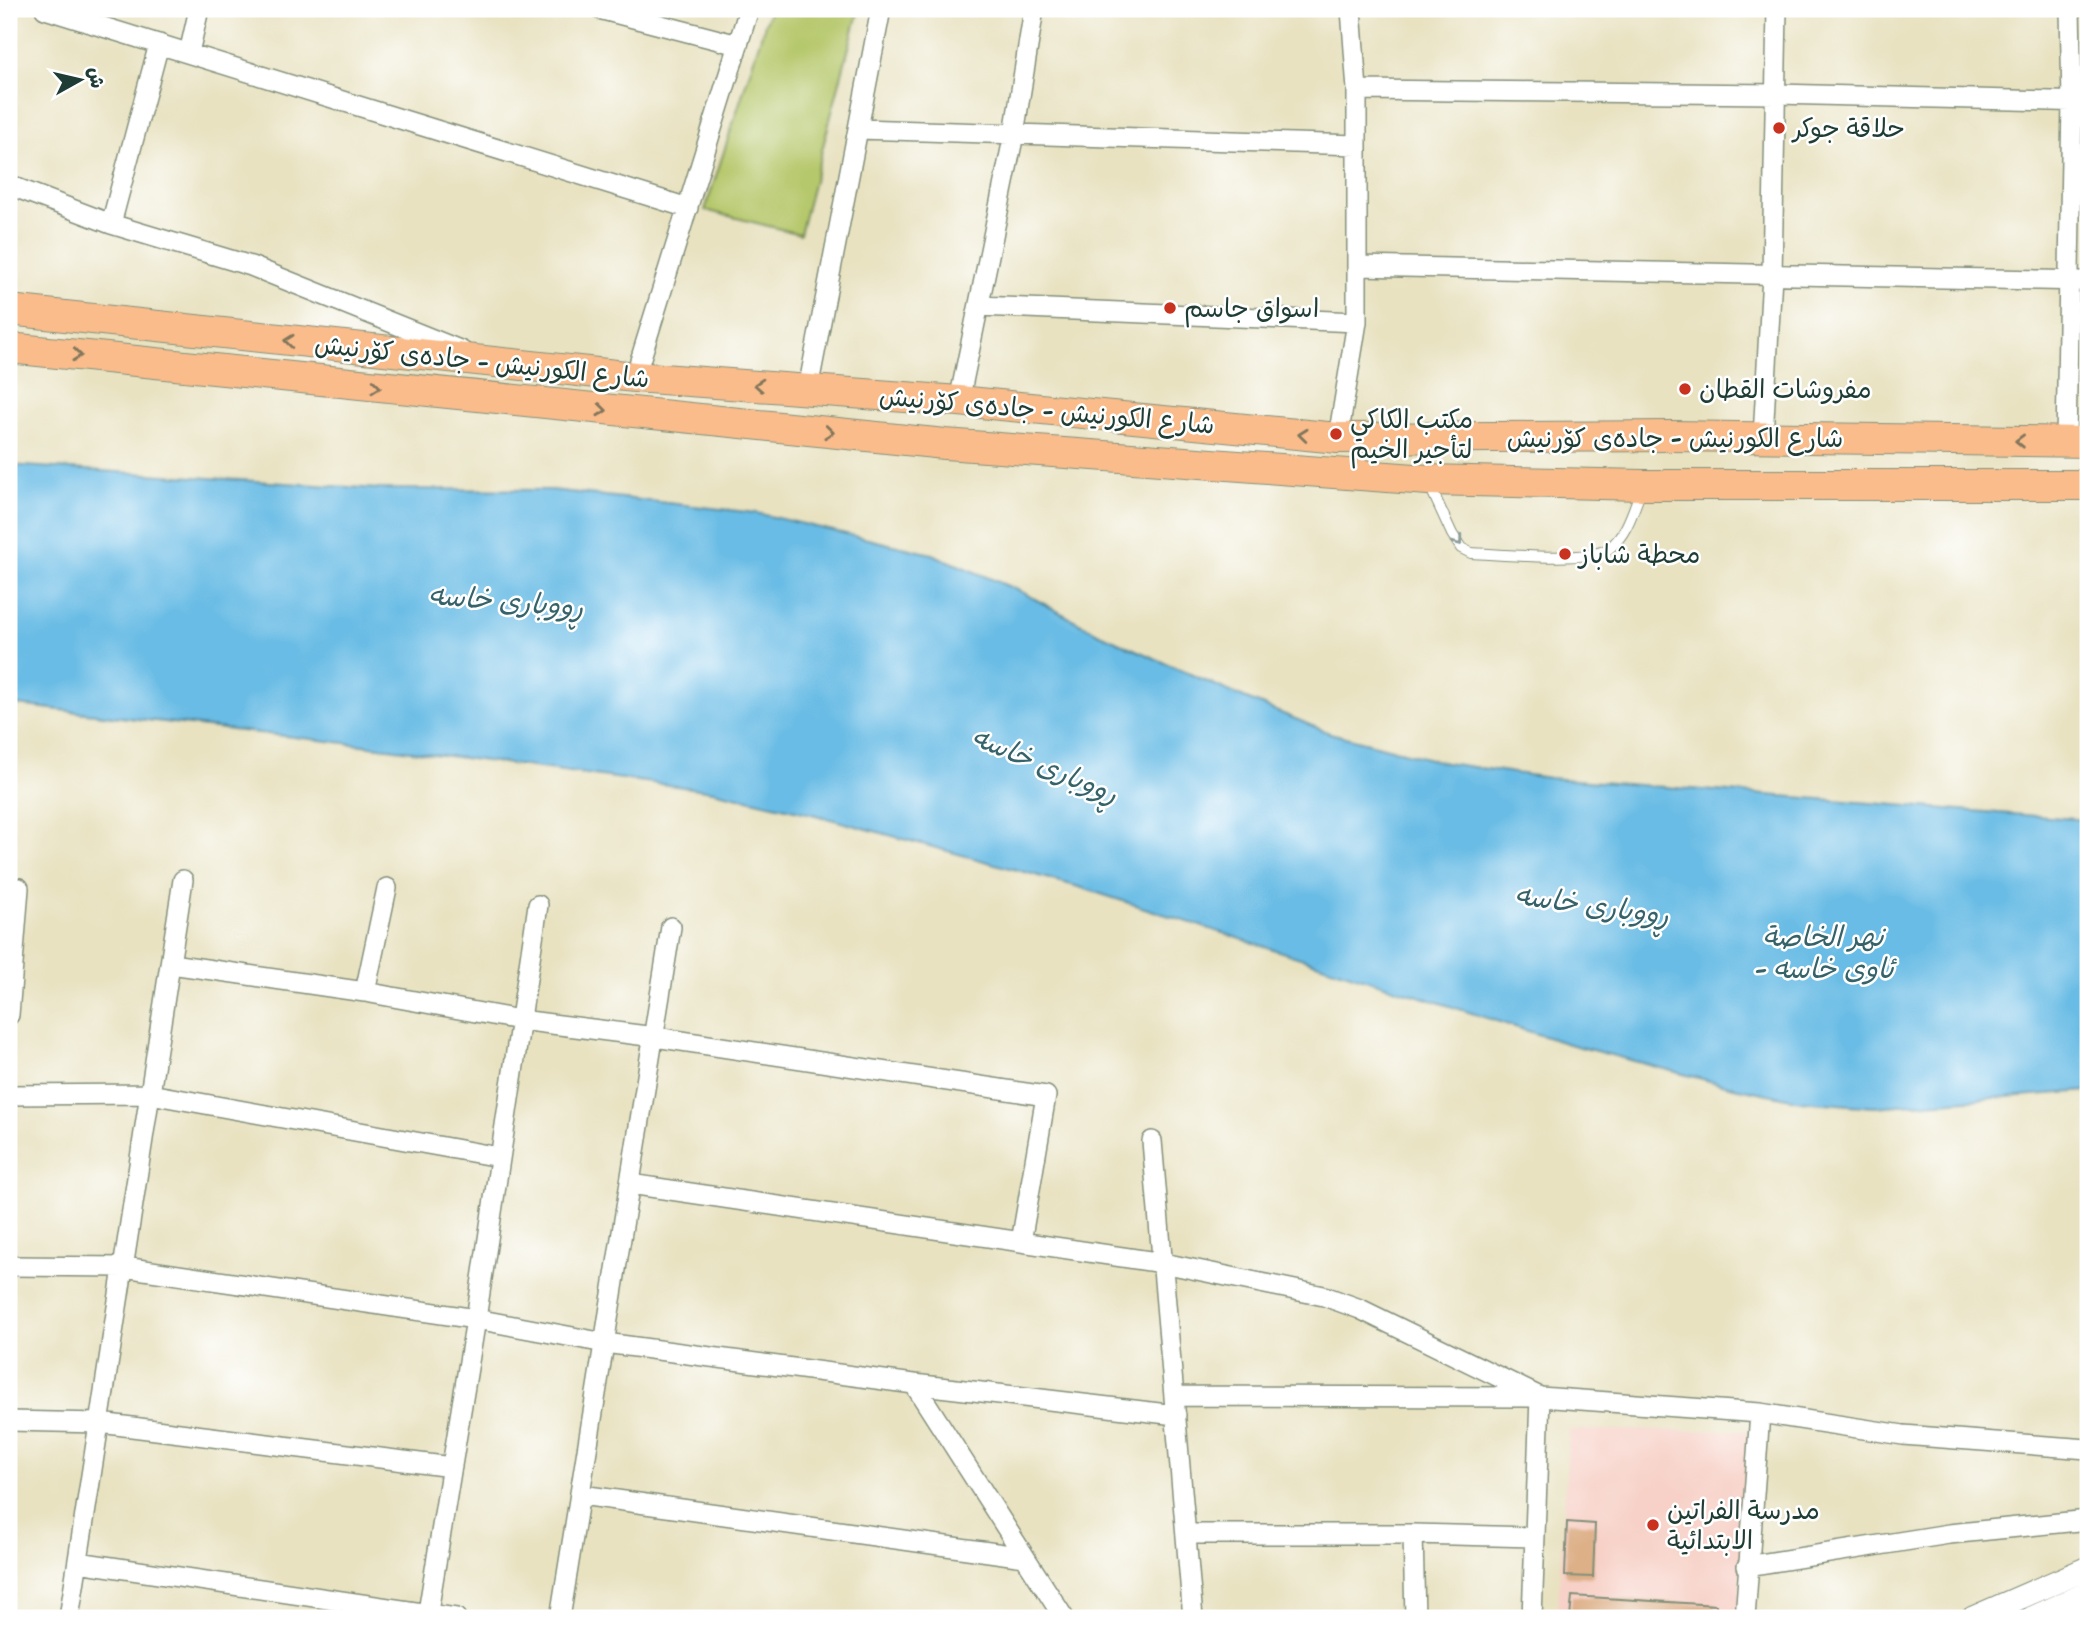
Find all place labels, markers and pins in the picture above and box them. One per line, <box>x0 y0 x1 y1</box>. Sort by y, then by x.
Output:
place label: حلاقة جوكر <box>1791 105 1905 151</box>
marker: حلاقة جوكر <box>1771 120 1787 136</box>
place label: اسواق جاسم <box>1184 285 1319 331</box>
marker: اسواق جاسم <box>1162 300 1178 316</box>
place label: مفروشات القطان <box>1699 366 1872 412</box>
marker: مفروشات القطان <box>1677 381 1693 397</box>
place label: مكتب الكاكي لتأجير الخيم <box>1350 396 1473 472</box>
marker: مكتب الكاكي لتأجير الخيم <box>1328 426 1344 442</box>
place label: محطة شاباز <box>1577 531 1700 577</box>
marker: محطة شاباز <box>1557 546 1573 562</box>
place label: مدرسة الفراتين الابتدائية <box>1667 1487 1820 1563</box>
marker: مدرسة الفراتين الابتدائية <box>1645 1517 1661 1533</box>

